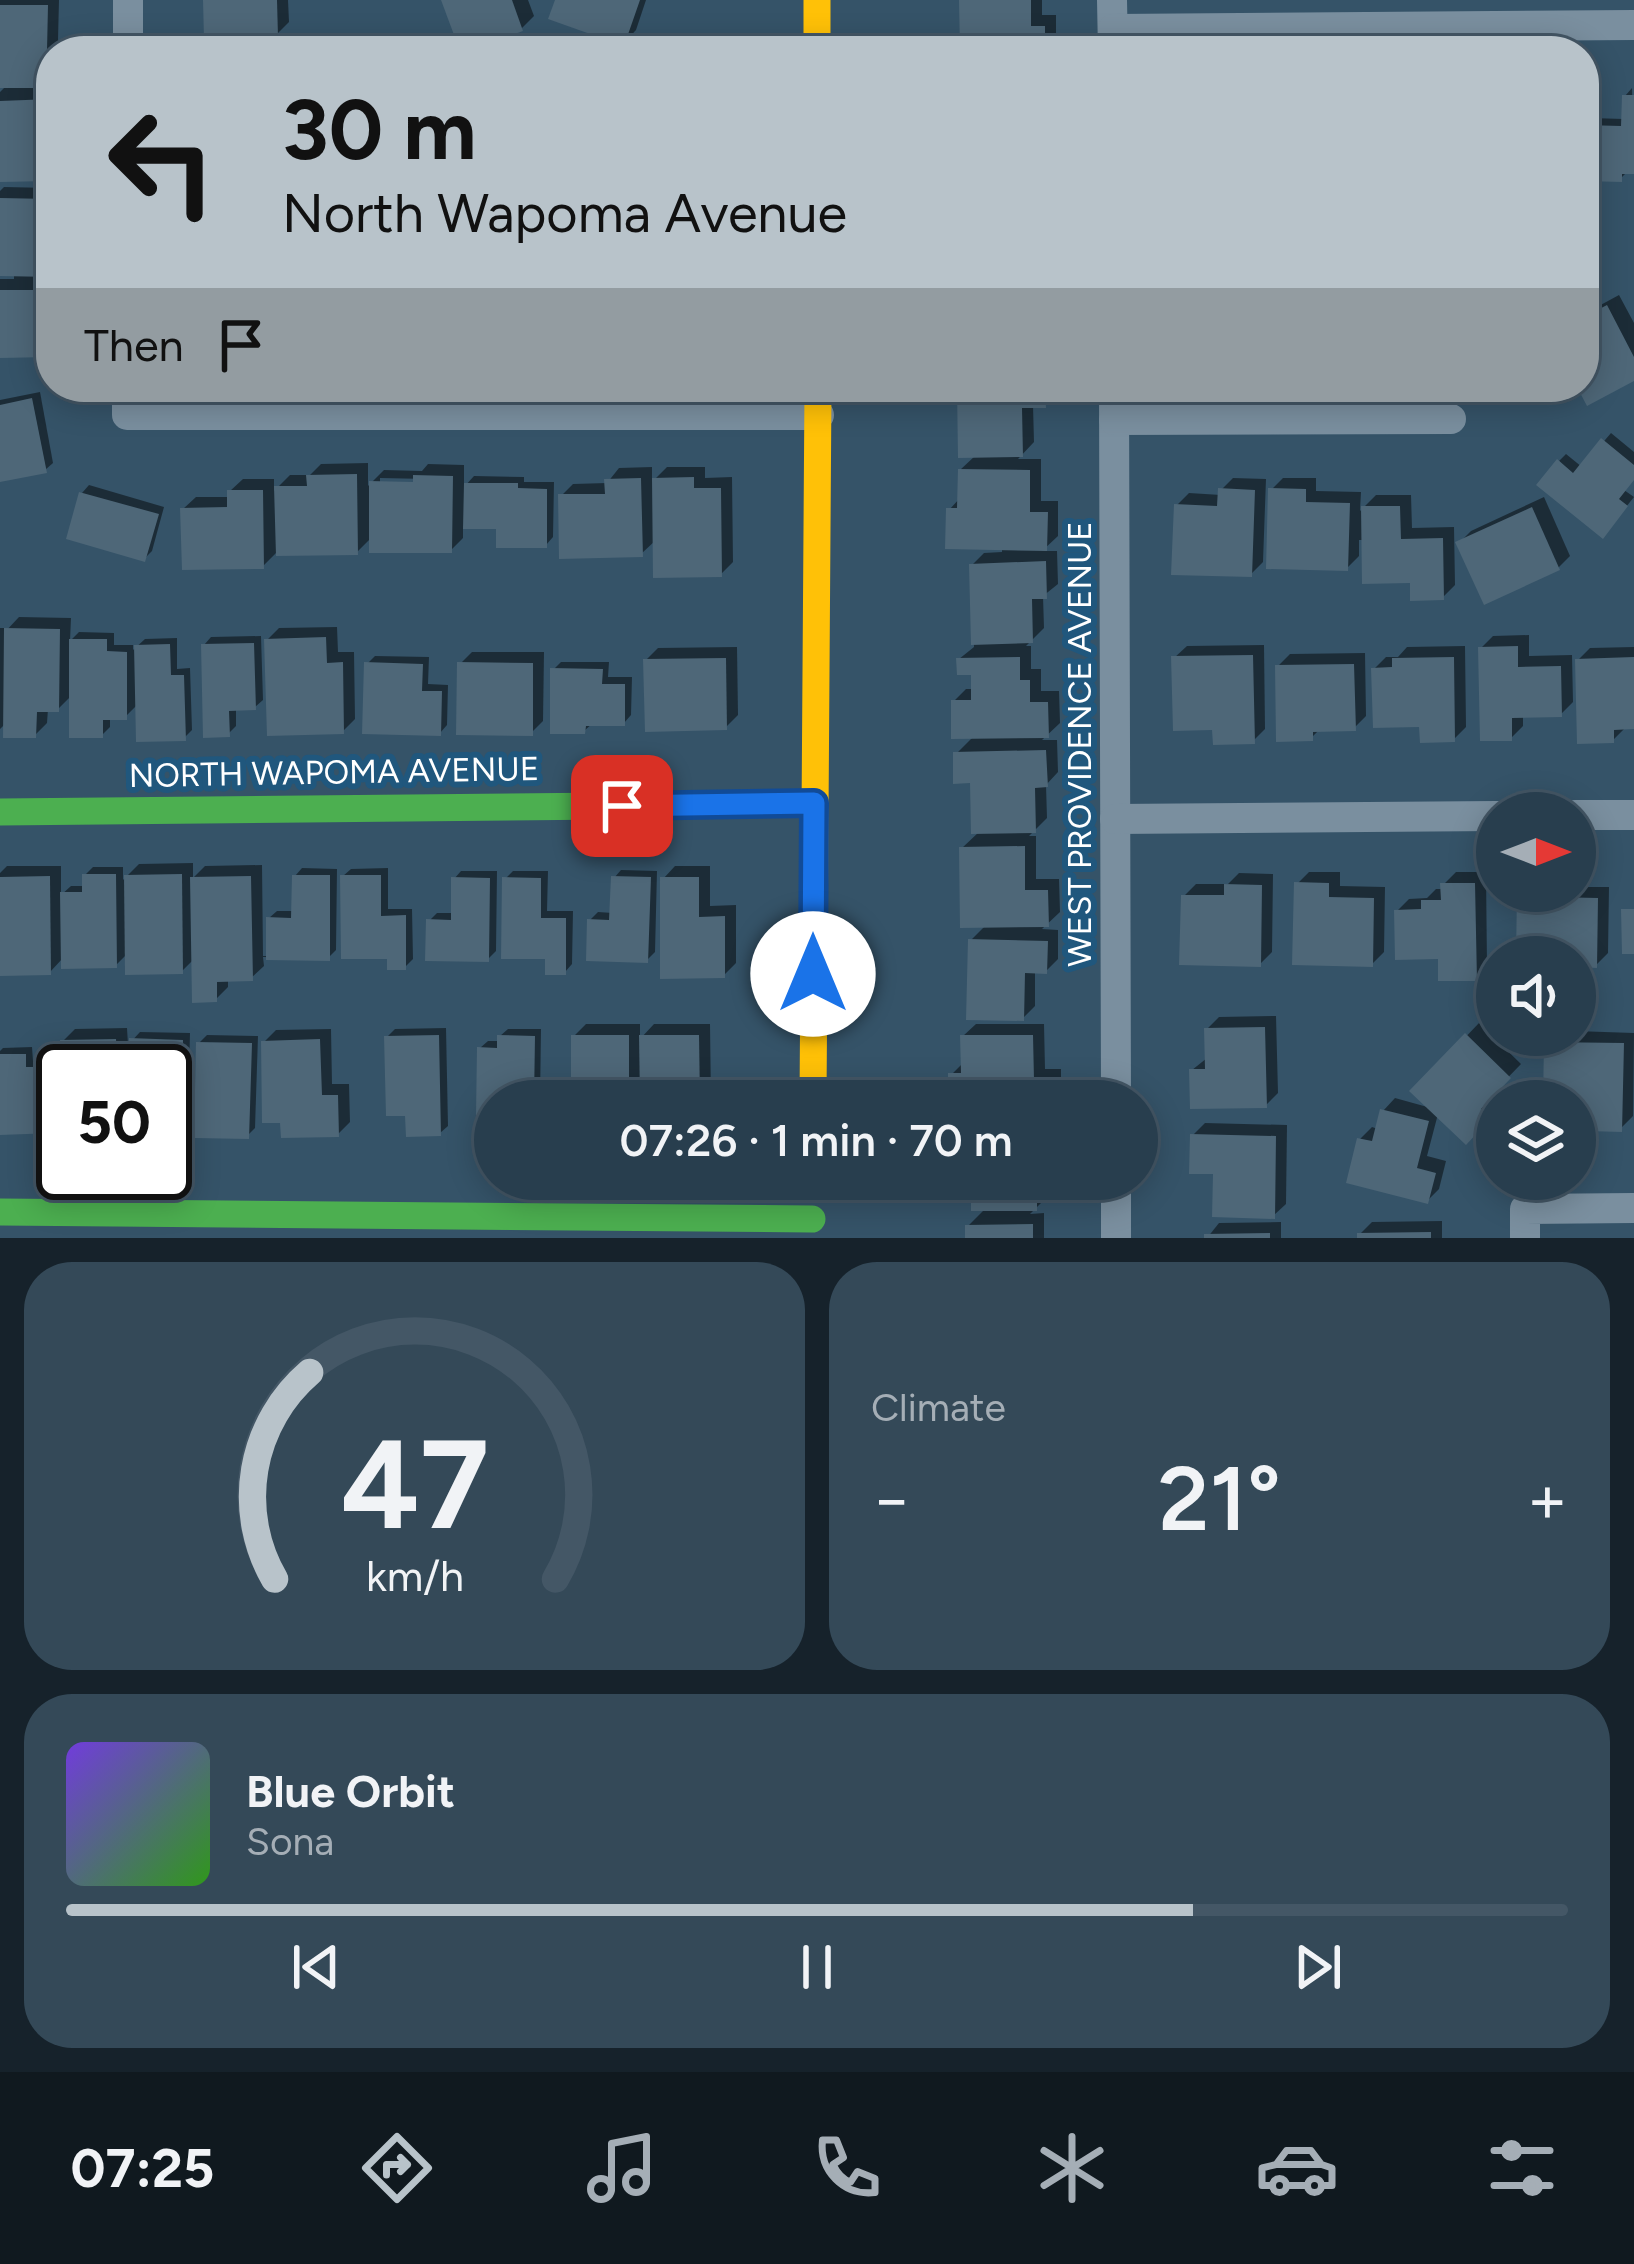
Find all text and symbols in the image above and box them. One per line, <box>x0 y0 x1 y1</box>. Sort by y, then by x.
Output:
text: 30 m <box>282 79 476 180</box>
icon: left <box>84 84 240 240</box>
text: North Wapoma Avenue <box>282 181 847 246</box>
icon: arrive <box>208 312 274 378</box>
text: Then <box>84 318 184 372</box>
street label: WEST PROVIDENCE AVENUE <box>1060 521 1099 967</box>
street label: NORTH WAPOMA AVENUE <box>128 749 540 795</box>
pin <box>571 755 673 857</box>
icon: arrive <box>589 773 655 839</box>
north arrow <box>1476 792 1596 912</box>
map controls <box>1476 792 1596 1200</box>
position arrow <box>750 911 876 1037</box>
button: sound <box>1476 936 1596 1056</box>
speed limit sign: 50 <box>36 1044 192 1200</box>
button: layers <box>1476 1080 1596 1200</box>
text: 07:26 · 1 min · 70 m <box>619 1113 1013 1167</box>
text: Climate <box>871 1384 1006 1431</box>
text: 47 <box>340 1409 489 1559</box>
text: 21° <box>1158 1444 1281 1553</box>
text: − <box>871 1459 912 1539</box>
text: + <box>1527 1459 1568 1539</box>
text: km/h <box>366 1550 463 1602</box>
text: Blue Orbit <box>246 1764 455 1818</box>
text: Sona <box>246 1818 334 1865</box>
icon: previous <box>283 1934 349 2000</box>
icon: pause <box>784 1934 850 2000</box>
icon: next <box>1285 1934 1351 2000</box>
icon: directions <box>355 2126 439 2210</box>
icon: music <box>580 2126 664 2210</box>
icon: phone <box>805 2126 889 2210</box>
icon: climate <box>1030 2126 1114 2210</box>
icon: car <box>1255 2126 1339 2210</box>
icon: filters <box>1480 2126 1564 2210</box>
text: 07:25 <box>70 2136 214 2201</box>

